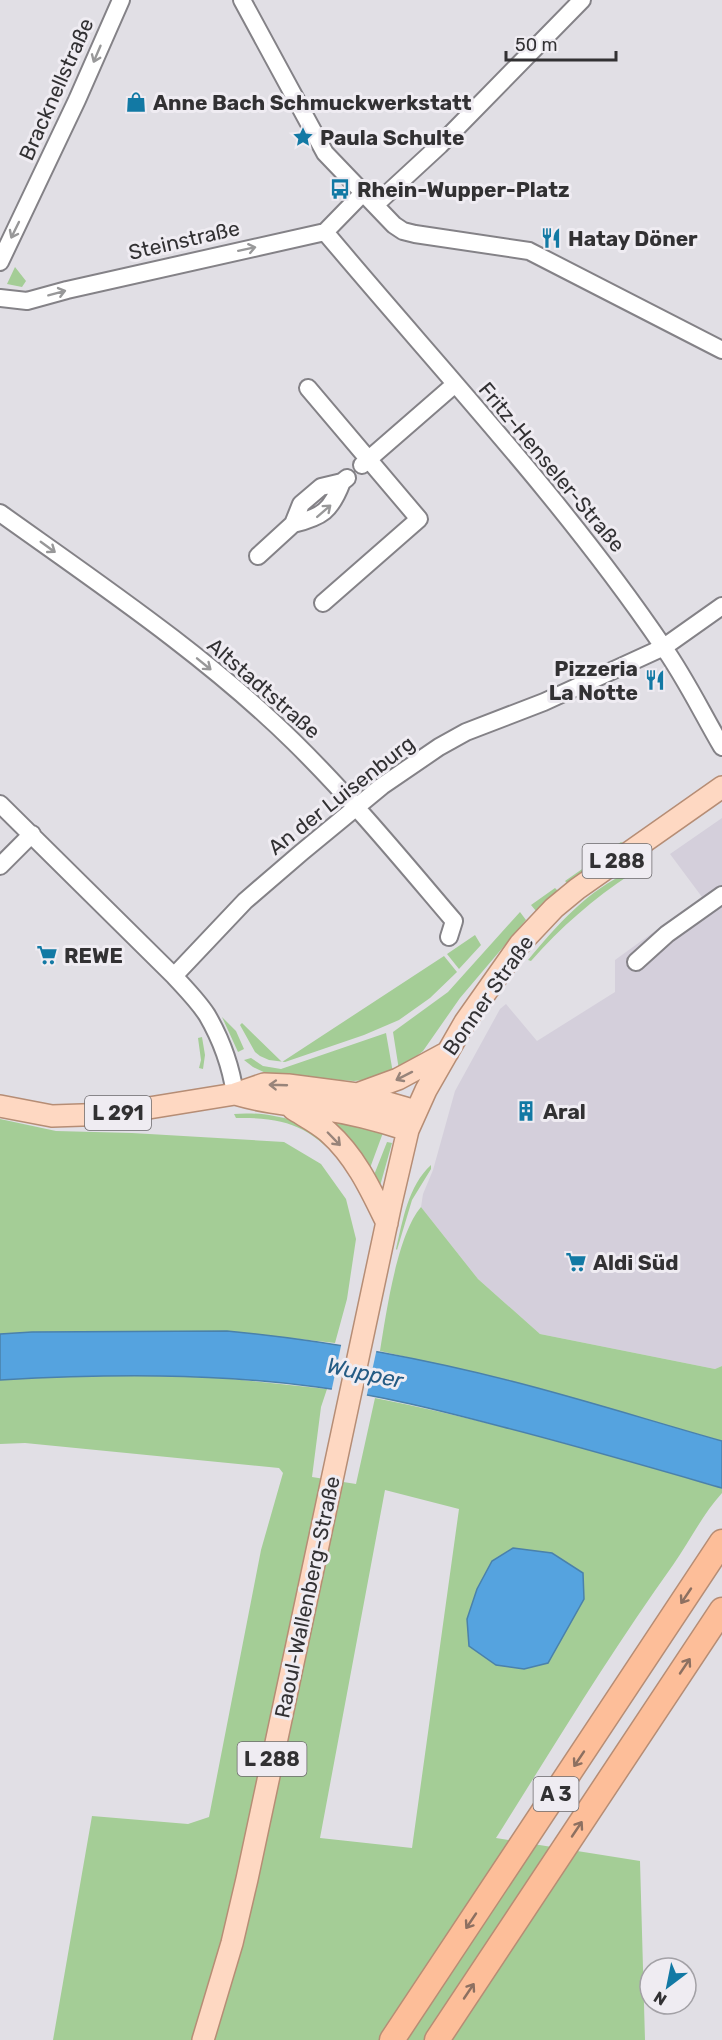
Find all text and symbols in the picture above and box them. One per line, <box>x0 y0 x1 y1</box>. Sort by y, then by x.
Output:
street label: Bracknellstraße <box>13 14 99 164</box>
scale bar <box>506 24 616 62</box>
text: 50 m <box>515 34 558 56</box>
one-way arrow <box>91 44 103 62</box>
shop icon: Anne Bach Schmuckwerkstatt <box>124 90 148 114</box>
place label: Anne Bach Schmuckwerkstatt <box>153 90 472 115</box>
place icon: Paula Schulte <box>291 125 315 149</box>
place label: Paula Schulte <box>320 125 464 150</box>
bus stop icon: Rhein-Wupper-Platz <box>328 177 352 201</box>
place label: Rhein-Wupper-Platz <box>357 177 570 202</box>
street label: Steinstraße <box>126 215 242 265</box>
one-way arrow <box>9 221 21 239</box>
restaurant icon: Hatay Döner <box>539 226 563 250</box>
place label: Hatay Döner <box>568 226 698 251</box>
one-way arrow <box>237 243 256 254</box>
one-way arrow <box>47 286 66 298</box>
street label: Fritz-Henseler-Straße <box>474 377 630 557</box>
one-way arrow <box>316 504 332 517</box>
one-way arrow <box>39 541 55 553</box>
street label: Altstadtstraße <box>203 632 325 744</box>
place label: Pizzeria La Notte <box>549 656 638 705</box>
one-way arrow <box>196 657 211 671</box>
restaurant icon: Pizzeria La Notte <box>643 668 667 692</box>
street label: An der Luisenburg <box>263 730 419 860</box>
road number: L 288 <box>582 844 652 878</box>
street label: Bonner Straße <box>437 930 539 1060</box>
supermarket icon: REWE <box>35 943 59 967</box>
place label: REWE <box>64 943 123 968</box>
one-way arrow <box>395 1071 413 1082</box>
one-way arrow <box>269 1079 289 1090</box>
road number: L 291 <box>85 1096 151 1130</box>
building icon: Aral <box>514 1099 538 1123</box>
place label: Aral <box>543 1099 586 1124</box>
one-way arrow <box>327 1131 342 1146</box>
supermarket icon: Aldi Süd <box>564 1250 588 1274</box>
place label: Aldi Süd <box>593 1250 678 1275</box>
water label: Wupper <box>324 1352 407 1395</box>
street label: Raoul-Wallenberg-Straße <box>269 1474 345 1720</box>
one-way arrow <box>680 1587 692 1604</box>
one-way arrow <box>679 1658 691 1675</box>
road number: L 288 <box>238 1742 306 1776</box>
one-way arrow <box>573 1750 585 1766</box>
road number: A 3 <box>534 1777 578 1811</box>
one-way arrow <box>571 1821 583 1837</box>
one-way arrow <box>465 1912 477 1929</box>
north arrow <box>638 1956 698 2016</box>
one-way arrow <box>464 1983 476 2000</box>
text: N <box>650 1987 670 2009</box>

